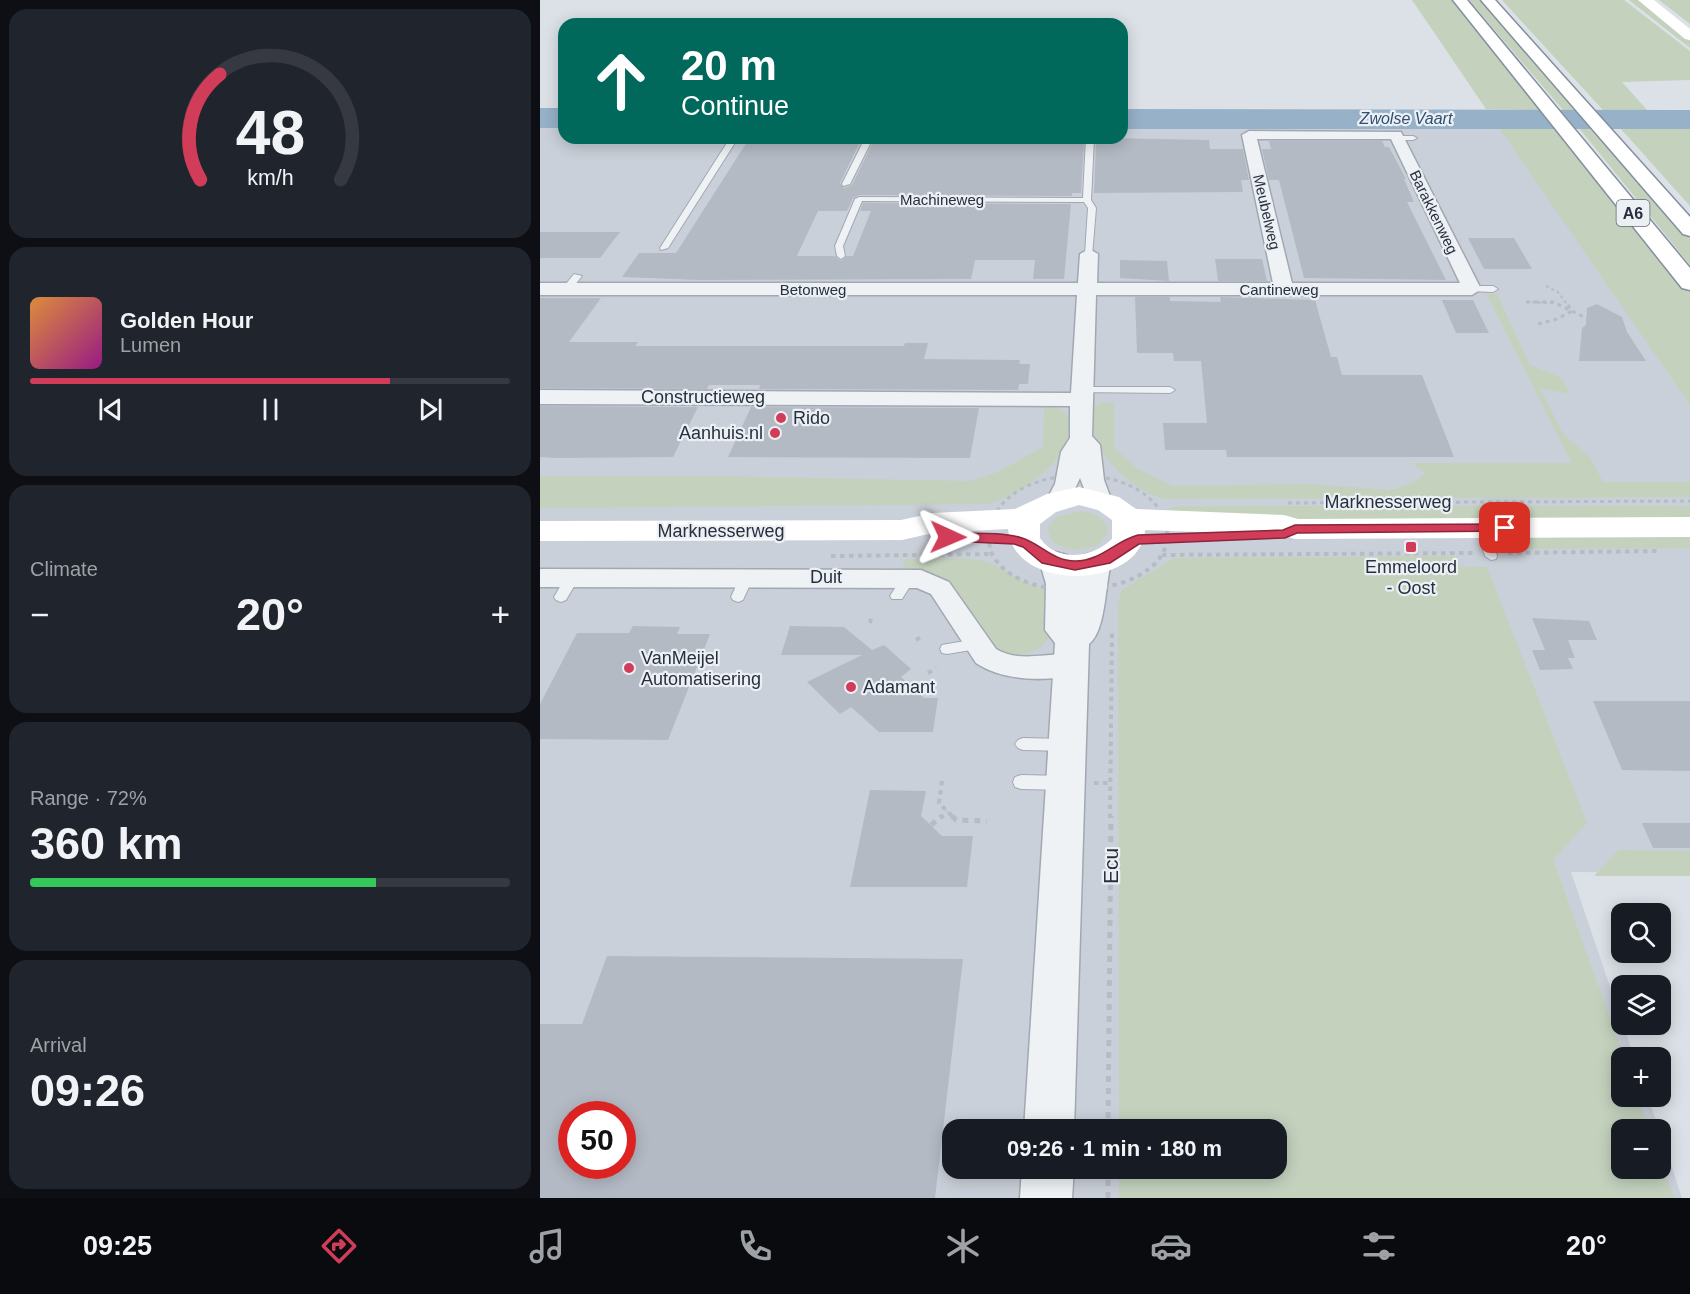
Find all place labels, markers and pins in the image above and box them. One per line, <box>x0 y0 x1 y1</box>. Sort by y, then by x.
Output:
place label: Rido <box>793 408 830 428</box>
marker: Rido <box>774 411 788 425</box>
place label: Aanhuis.nl <box>679 423 763 443</box>
marker: Aanhuis.nl <box>768 426 782 440</box>
pin <box>1479 502 1530 553</box>
marker: Emmeloord - Oost <box>1404 540 1418 554</box>
place label: Emmeloord - Oost <box>1365 557 1457 598</box>
place label: VanMeijel Automatisering <box>641 648 761 689</box>
marker: VanMeijel Automatisering <box>622 661 636 675</box>
place label: Adamant <box>863 677 935 697</box>
marker: Adamant <box>844 680 858 694</box>

